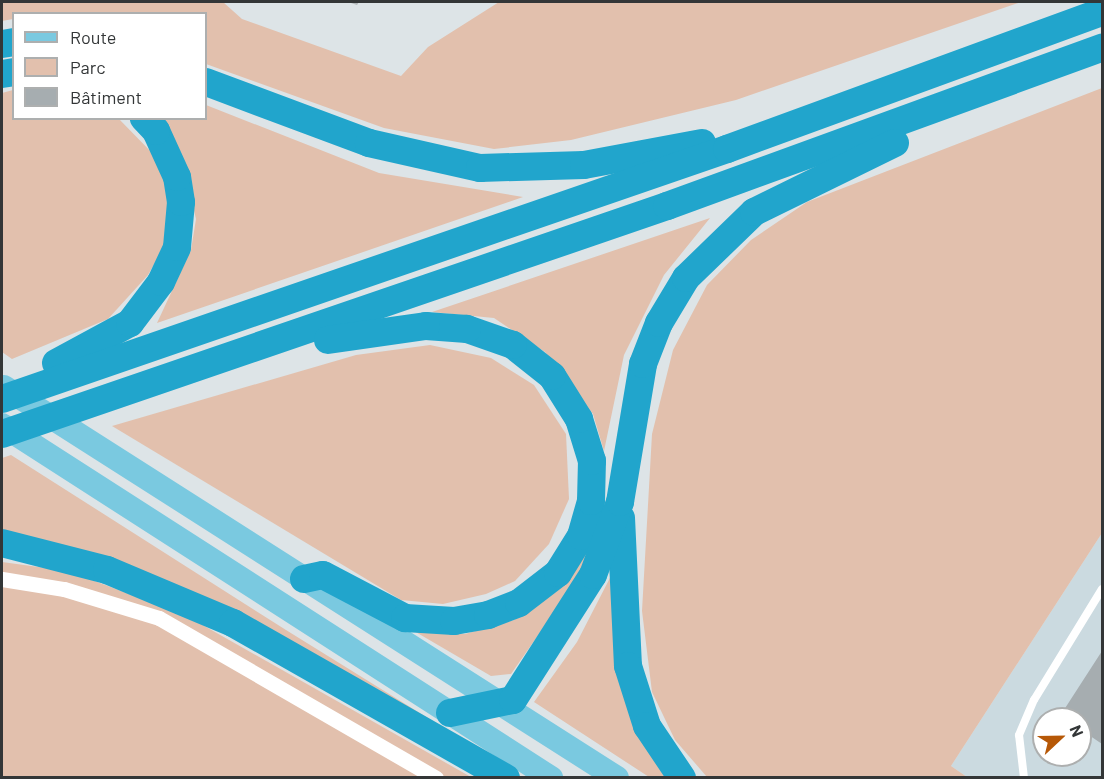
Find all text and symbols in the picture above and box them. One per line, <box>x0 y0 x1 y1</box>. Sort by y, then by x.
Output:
legend <box>12 12 207 120</box>
text: Route <box>70 26 116 48</box>
text: Parc <box>70 56 106 78</box>
text: Bâtiment <box>70 86 142 108</box>
north arrow <box>1032 707 1092 767</box>
text: N <box>1066 722 1088 739</box>

